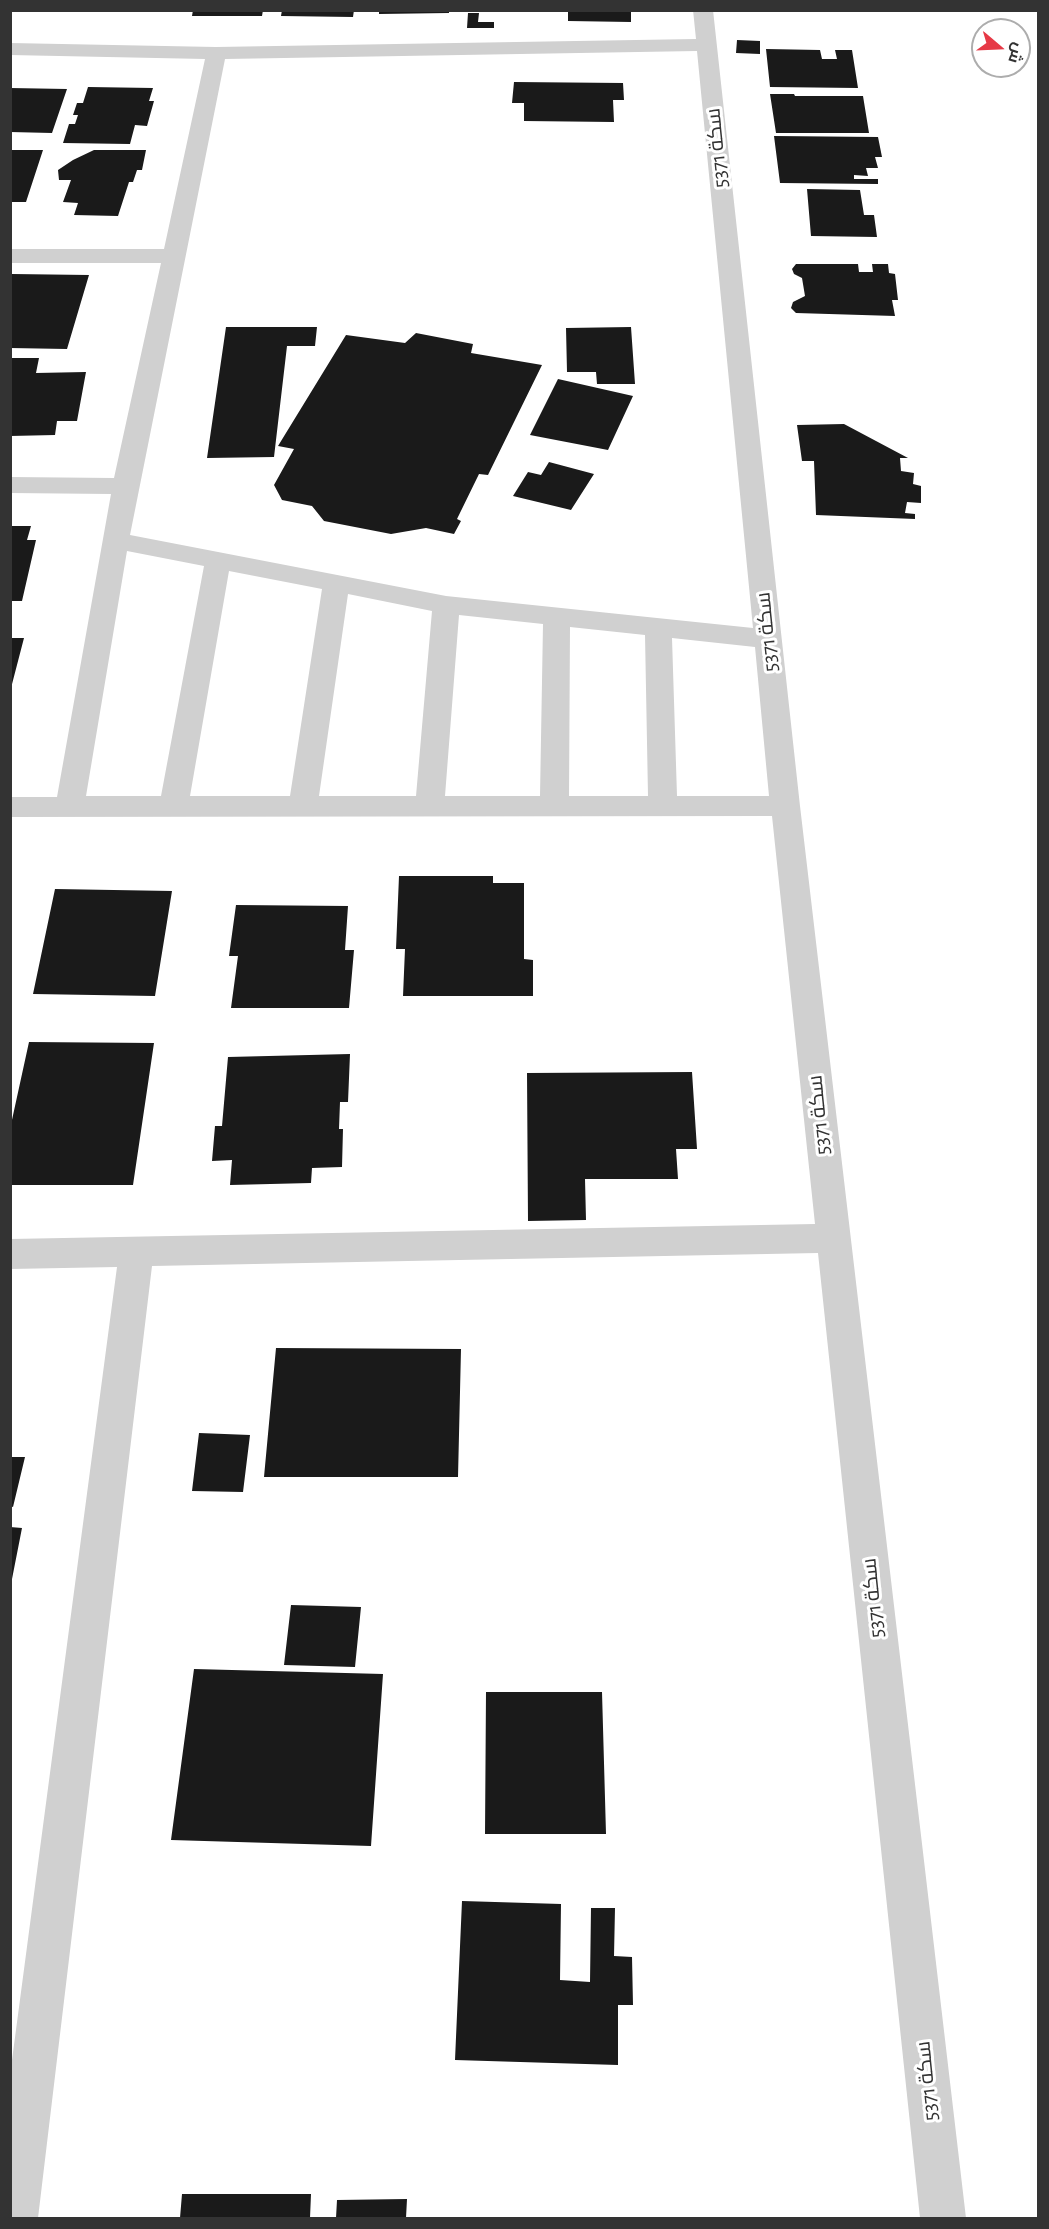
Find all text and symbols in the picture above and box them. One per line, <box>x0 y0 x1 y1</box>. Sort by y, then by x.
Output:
north arrow <box>971 18 1031 78</box>
text: ش <box>1005 41 1027 66</box>
street label: سكة 5371 <box>700 107 734 189</box>
street label: سكة 5371 <box>750 591 784 673</box>
street label: سكة 5371 <box>802 1074 836 1156</box>
street label: سكة 5371 <box>856 1557 890 1639</box>
street label: سكة 5371 <box>910 2040 944 2122</box>

